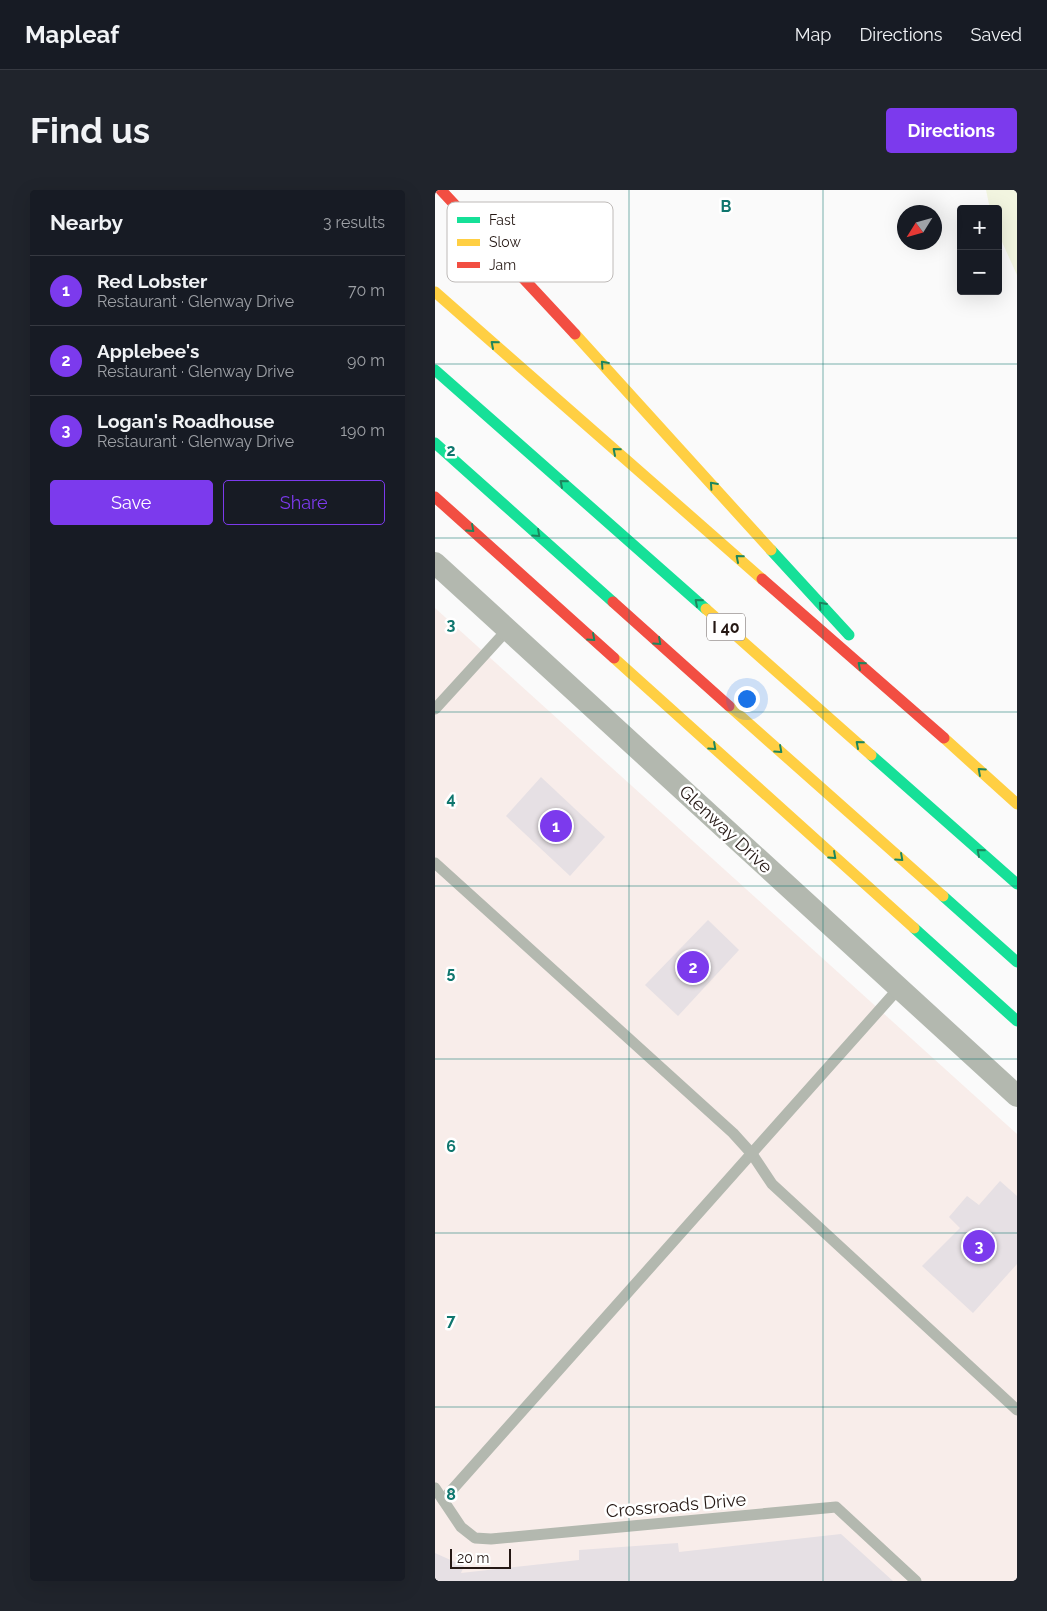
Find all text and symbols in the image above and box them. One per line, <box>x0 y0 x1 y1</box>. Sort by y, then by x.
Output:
text: Mapleaf <box>25 20 119 49</box>
text: Map <box>795 24 831 45</box>
text: Directions <box>859 24 943 45</box>
text: Saved <box>971 24 1022 45</box>
button: Directions <box>886 108 1017 153</box>
text: Find us <box>30 110 150 151</box>
text: B <box>721 197 732 216</box>
legend <box>447 202 613 282</box>
north arrow <box>897 205 942 250</box>
map controls <box>957 205 1002 295</box>
button: + <box>957 205 1002 250</box>
text: Nearby <box>50 210 123 235</box>
text: Fast <box>489 212 516 228</box>
text: 3 results <box>323 213 385 232</box>
text: Slow <box>489 234 521 250</box>
button: − <box>957 250 1002 295</box>
text: Jam <box>489 257 516 273</box>
text: Red Lobster <box>97 270 207 292</box>
text: 1 <box>62 281 70 300</box>
text: 70 m <box>348 281 385 300</box>
text: Restaurant · Glenway Drive <box>97 292 294 311</box>
text: Applebee's <box>97 340 199 362</box>
one-way arrow <box>491 341 500 350</box>
text: 2 <box>61 351 71 370</box>
text: 90 m <box>347 351 385 370</box>
one-way arrow <box>601 361 610 370</box>
text: Restaurant · Glenway Drive <box>97 362 294 381</box>
text: Logan's Roadhouse <box>97 410 274 432</box>
text: 3 <box>62 421 70 440</box>
text: 190 m <box>340 421 385 440</box>
text: Restaurant · Glenway Drive <box>97 432 294 451</box>
text: 2 <box>446 441 456 460</box>
one-way arrow <box>613 448 622 457</box>
one-way arrow <box>559 479 568 488</box>
button: Save <box>50 480 213 525</box>
button: Share <box>223 480 385 525</box>
one-way arrow <box>710 481 719 490</box>
one-way arrow <box>466 523 475 532</box>
one-way arrow <box>531 528 540 537</box>
one-way arrow <box>735 555 744 564</box>
one-way arrow <box>694 599 703 608</box>
one-way arrow <box>819 602 828 611</box>
road number: I 40 <box>707 614 745 641</box>
text: 3 <box>447 615 456 634</box>
one-way arrow <box>586 632 595 641</box>
one-way arrow <box>652 636 661 645</box>
one-way arrow <box>858 662 867 671</box>
your location <box>734 686 760 712</box>
one-way arrow <box>707 741 716 750</box>
one-way arrow <box>855 741 864 750</box>
one-way arrow <box>774 744 783 753</box>
one-way arrow <box>977 768 986 777</box>
street label: Glenway Drive <box>675 781 777 878</box>
text: 4 <box>446 789 456 808</box>
pin: 1 <box>540 807 572 845</box>
one-way arrow <box>977 849 986 858</box>
one-way arrow <box>828 850 837 859</box>
one-way arrow <box>895 853 904 862</box>
pin: 2 <box>677 948 709 986</box>
text: 5 <box>447 963 456 982</box>
text: 6 <box>446 1137 456 1156</box>
pin: 3 <box>963 1227 995 1265</box>
text: 7 <box>447 1311 456 1330</box>
text: 8 <box>446 1485 456 1504</box>
street label: Crossroads Drive <box>605 1488 747 1522</box>
scale bar <box>450 1546 511 1569</box>
text: 20 m <box>457 1550 489 1566</box>

